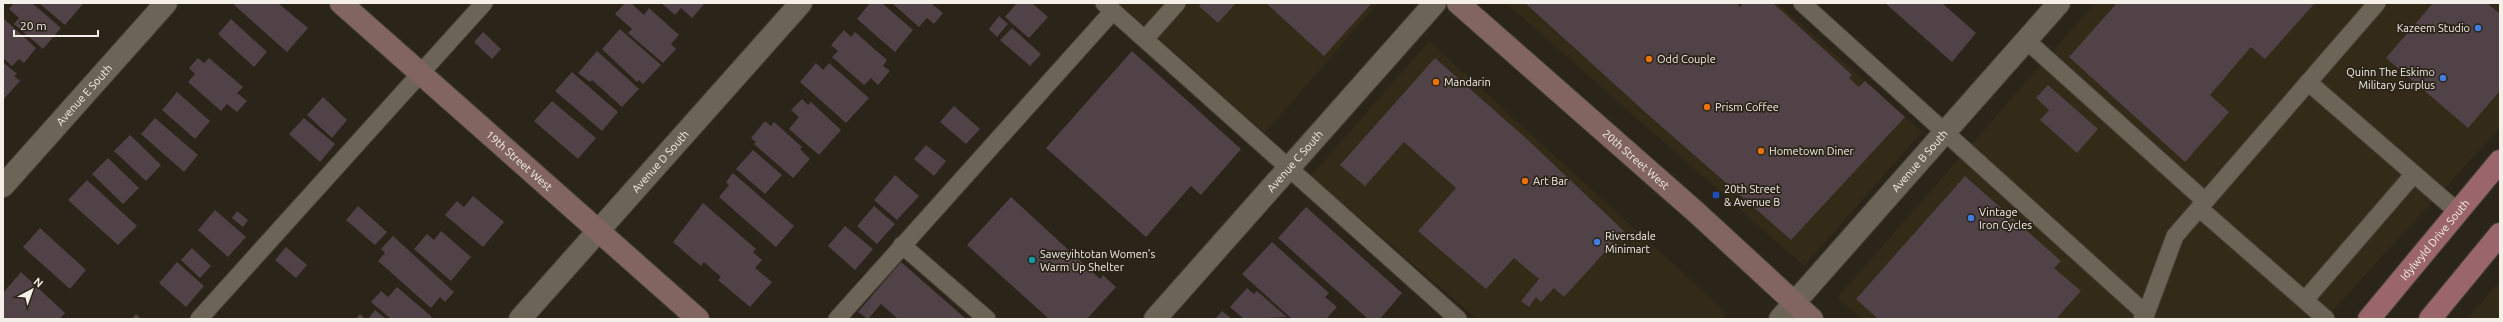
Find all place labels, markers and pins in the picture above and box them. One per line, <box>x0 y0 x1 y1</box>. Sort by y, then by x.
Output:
place label: Kazeem Studio <box>2397 22 2470 34</box>
marker: Kazeem Studio <box>2473 23 2483 33</box>
place label: Odd Couple <box>1657 53 1716 65</box>
marker: Odd Couple <box>1644 54 1654 64</box>
place label: Quinn The Eskimo Military Surplus <box>2346 66 2435 91</box>
marker: Quinn The Eskimo Military Surplus <box>2438 73 2448 83</box>
place label: Mandarin <box>1444 76 1491 88</box>
marker: Mandarin <box>1431 77 1441 87</box>
place label: Prism Coffee <box>1715 101 1779 113</box>
marker: Prism Coffee <box>1702 102 1712 112</box>
place label: Hometown Diner <box>1769 145 1855 157</box>
marker: Hometown Diner <box>1756 146 1766 156</box>
place label: Art Bar <box>1533 175 1569 187</box>
marker: Art Bar <box>1520 176 1530 186</box>
place label: 20th Street & Avenue B <box>1724 183 1781 208</box>
marker: 20th Street & Avenue B <box>1711 190 1721 200</box>
place label: Vintage Iron Cycles <box>1979 206 2032 231</box>
marker: Vintage Iron Cycles <box>1966 213 1976 223</box>
place label: Riversdale Minimart <box>1605 230 1656 255</box>
marker: Riversdale Minimart <box>1592 237 1602 247</box>
place label: Saweyihtotan Women's Warm Up Shelter <box>1040 248 1155 273</box>
marker: Saweyihtotan Women's Warm Up Shelter <box>1027 255 1037 265</box>

